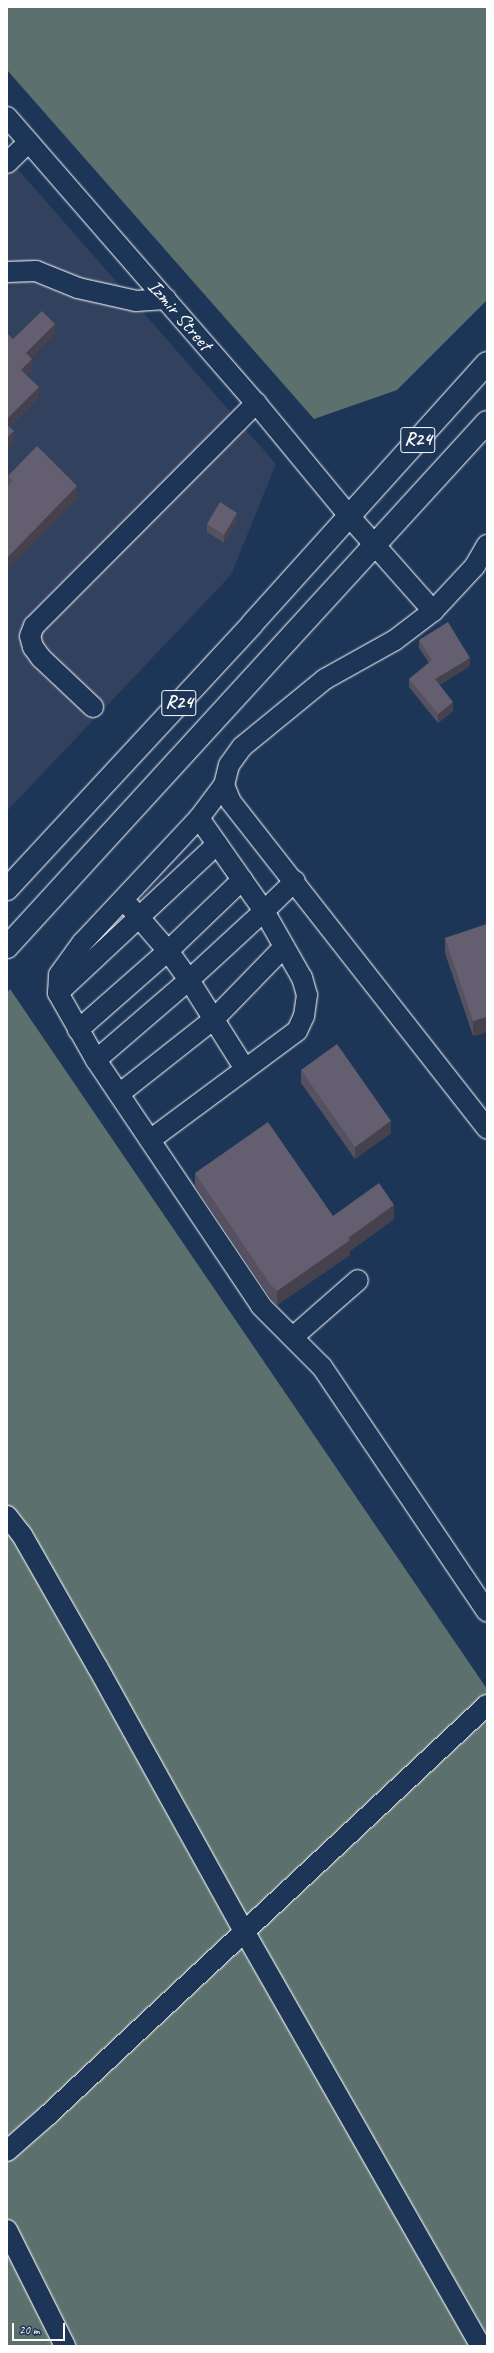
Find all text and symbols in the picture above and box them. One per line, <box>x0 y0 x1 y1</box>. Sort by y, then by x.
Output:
street label: Izmir Street <box>143 275 217 355</box>
road number: R24 <box>400 423 436 457</box>
road number: R24 <box>161 686 197 720</box>
scale bar <box>14 2315 67 2341</box>
text: 20 m <box>19 2322 39 2338</box>

